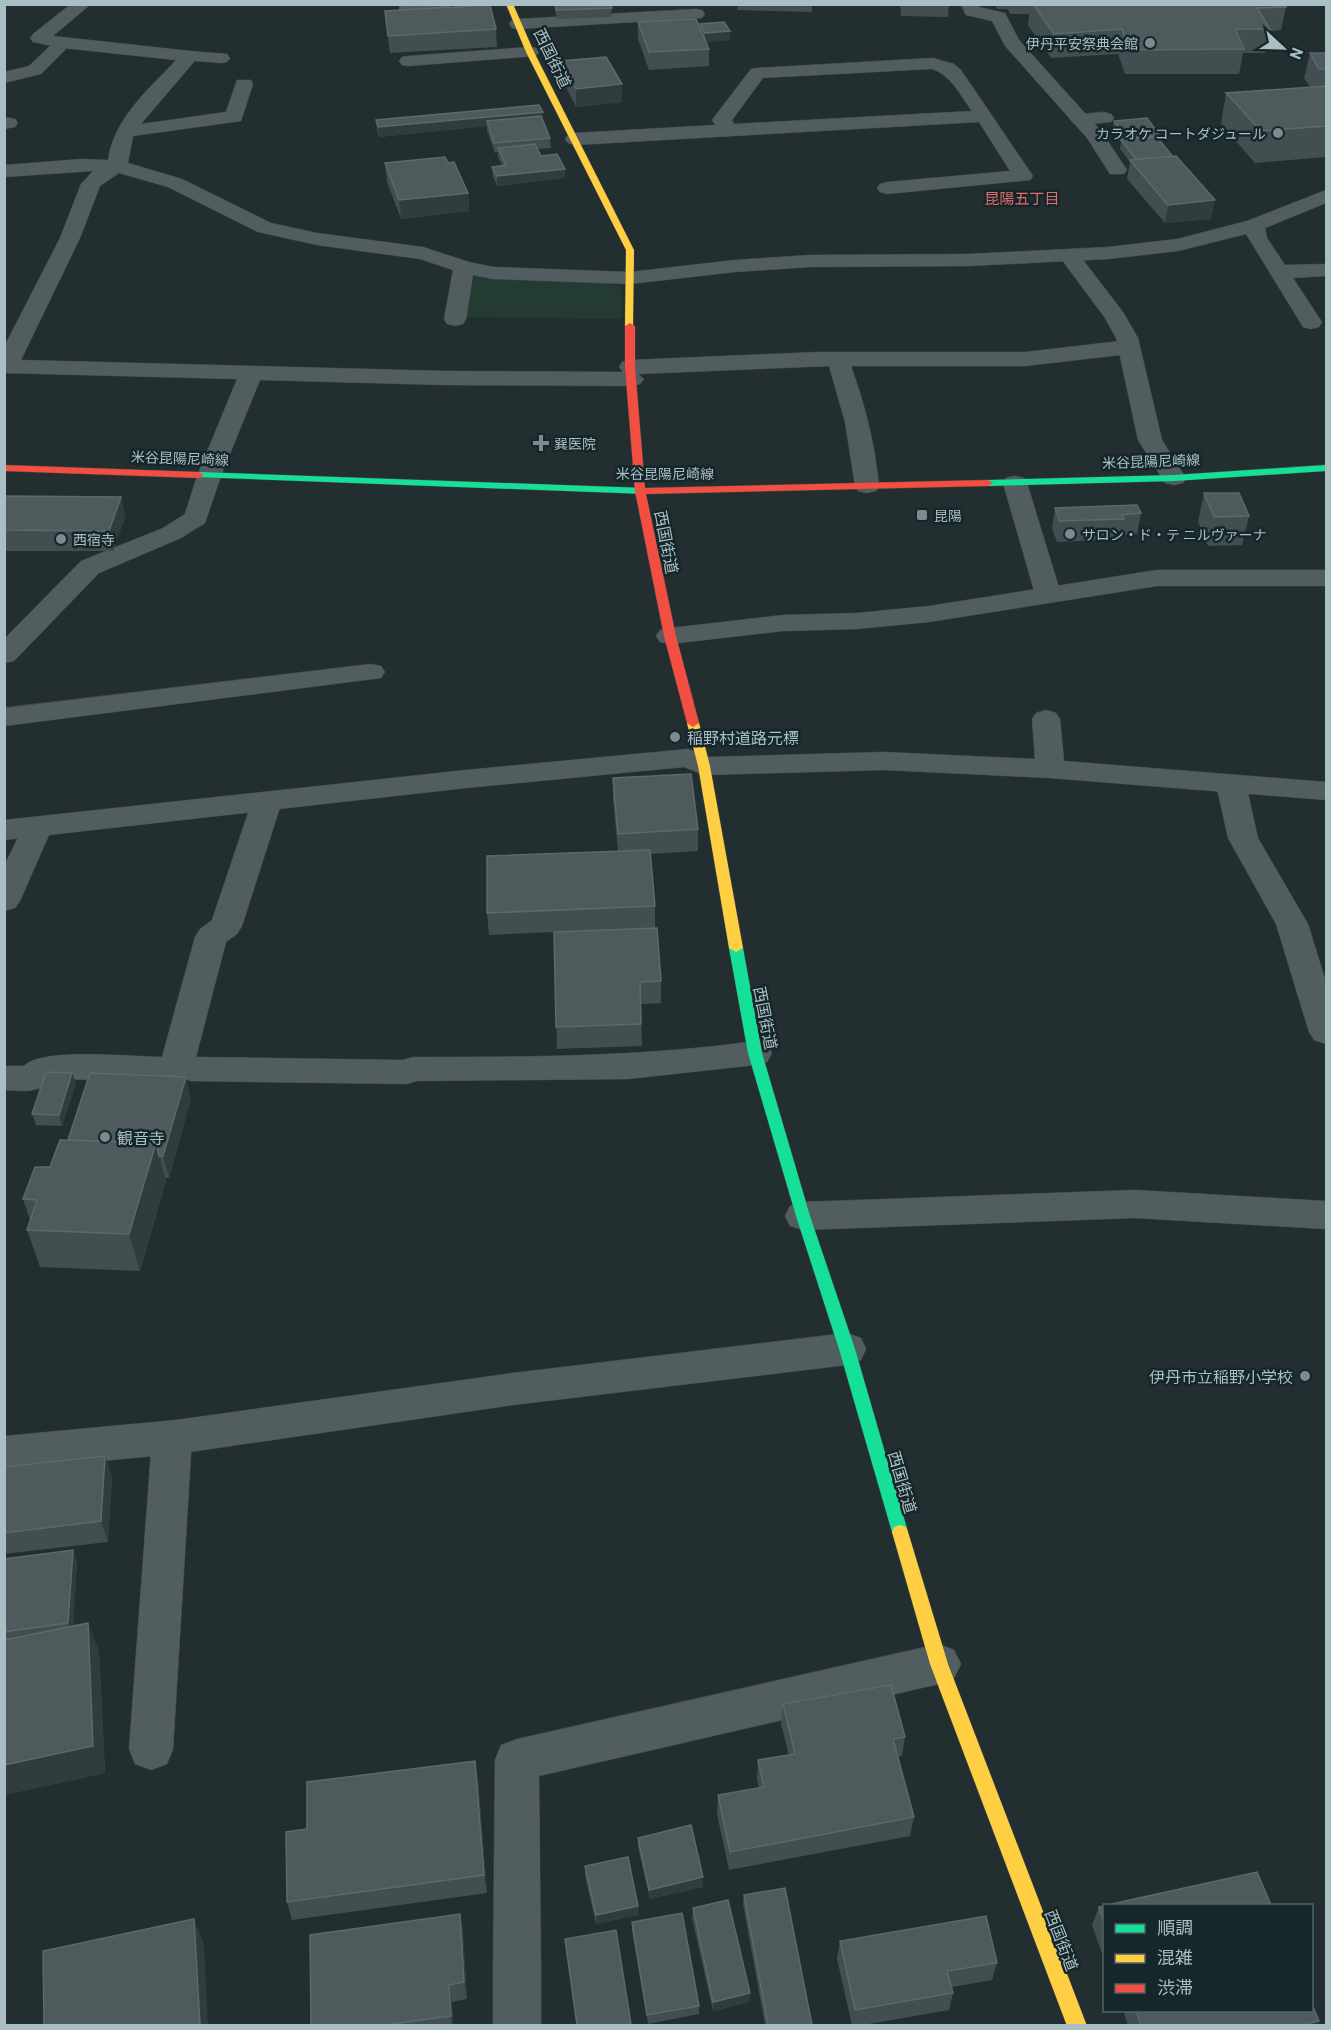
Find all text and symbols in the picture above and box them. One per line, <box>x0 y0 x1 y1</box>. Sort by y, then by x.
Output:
north arrow <box>1253 18 1313 78</box>
street label: 西国街道 <box>530 25 576 91</box>
place label: 伊丹平安祭典会館 <box>1026 35 1138 52</box>
marker: 伊丹平安祭典会館 <box>1143 36 1157 50</box>
text: N <box>1287 45 1308 62</box>
place label: カラオケ コートダジュール <box>1096 125 1266 142</box>
marker: カラオケ コートダジュール <box>1271 126 1285 140</box>
district label: 昆陽五丁目 <box>984 189 1060 207</box>
marker: 巽医院 <box>532 434 550 452</box>
place label: 巽医院 <box>554 435 596 452</box>
street label: 米谷昆陽尼崎線 <box>131 448 229 468</box>
street label: 米谷昆陽尼崎線 <box>1102 451 1200 471</box>
street label: 米谷昆陽尼崎線 <box>616 465 714 482</box>
place label: 昆陽 <box>934 507 962 524</box>
marker: 昆陽 <box>915 508 929 522</box>
street label: 西国街道 <box>652 509 682 575</box>
place label: サロン・ド・テ ニルヴァーナ <box>1082 526 1267 543</box>
marker: サロン・ド・テ ニルヴァーナ <box>1063 527 1077 541</box>
place label: 西宿寺 <box>73 531 115 548</box>
marker: 西宿寺 <box>54 532 68 546</box>
place label: 稲野村道路元標 <box>687 728 799 747</box>
marker: 稲野村道路元標 <box>668 730 682 744</box>
street label: 西国街道 <box>751 985 781 1051</box>
place label: 観音寺 <box>117 1128 165 1147</box>
marker: 観音寺 <box>98 1130 112 1144</box>
place label: 伊丹市立稲野小学校 <box>1149 1367 1293 1386</box>
marker: 伊丹市立稲野小学校 <box>1298 1369 1312 1383</box>
street label: 西国街道 <box>885 1449 921 1515</box>
legend <box>1103 1904 1313 2012</box>
street label: 西国街道 <box>1042 1907 1082 1973</box>
text: 順調 <box>1157 1916 1193 1938</box>
text: 混雑 <box>1157 1946 1193 1968</box>
text: 渋滞 <box>1157 1976 1193 1998</box>

